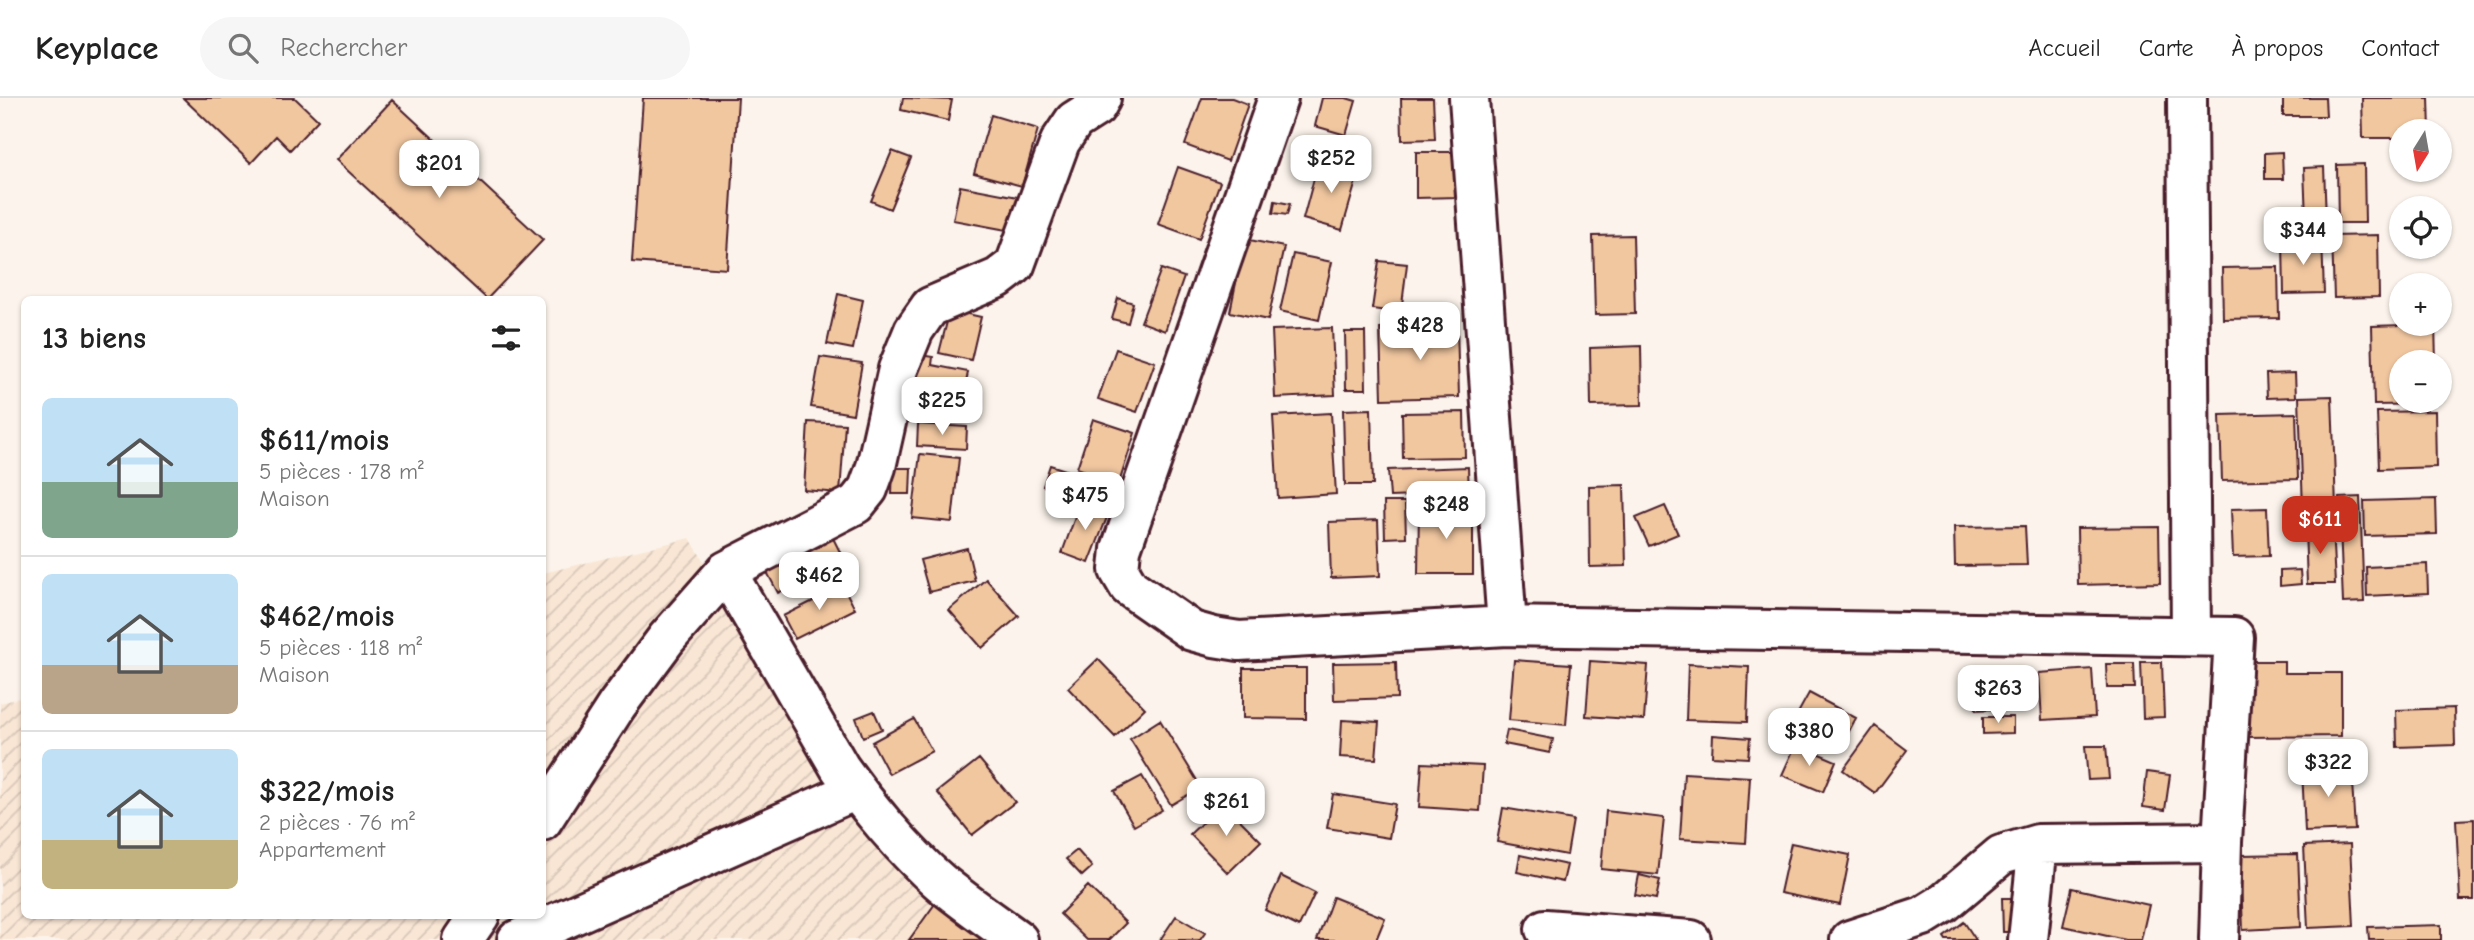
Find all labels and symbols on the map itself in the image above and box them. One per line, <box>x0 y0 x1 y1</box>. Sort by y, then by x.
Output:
north arrow <box>2389 119 2452 182</box>
pin: $252 <box>1290 136 1372 195</box>
pin: $201 <box>398 140 480 200</box>
pin: $344 <box>2262 208 2344 267</box>
pin: $428 <box>1379 302 1461 362</box>
pin: $225 <box>901 378 983 437</box>
pin: $475 <box>1044 472 1126 532</box>
pin: $248 <box>1405 482 1487 541</box>
pin: $611 <box>2279 496 2361 556</box>
pin: $462 <box>778 552 860 612</box>
pin: $263 <box>1957 666 2039 725</box>
pin: $380 <box>1768 708 1850 768</box>
pin: $322 <box>2287 740 2369 799</box>
pin: $261 <box>1185 778 1267 838</box>

